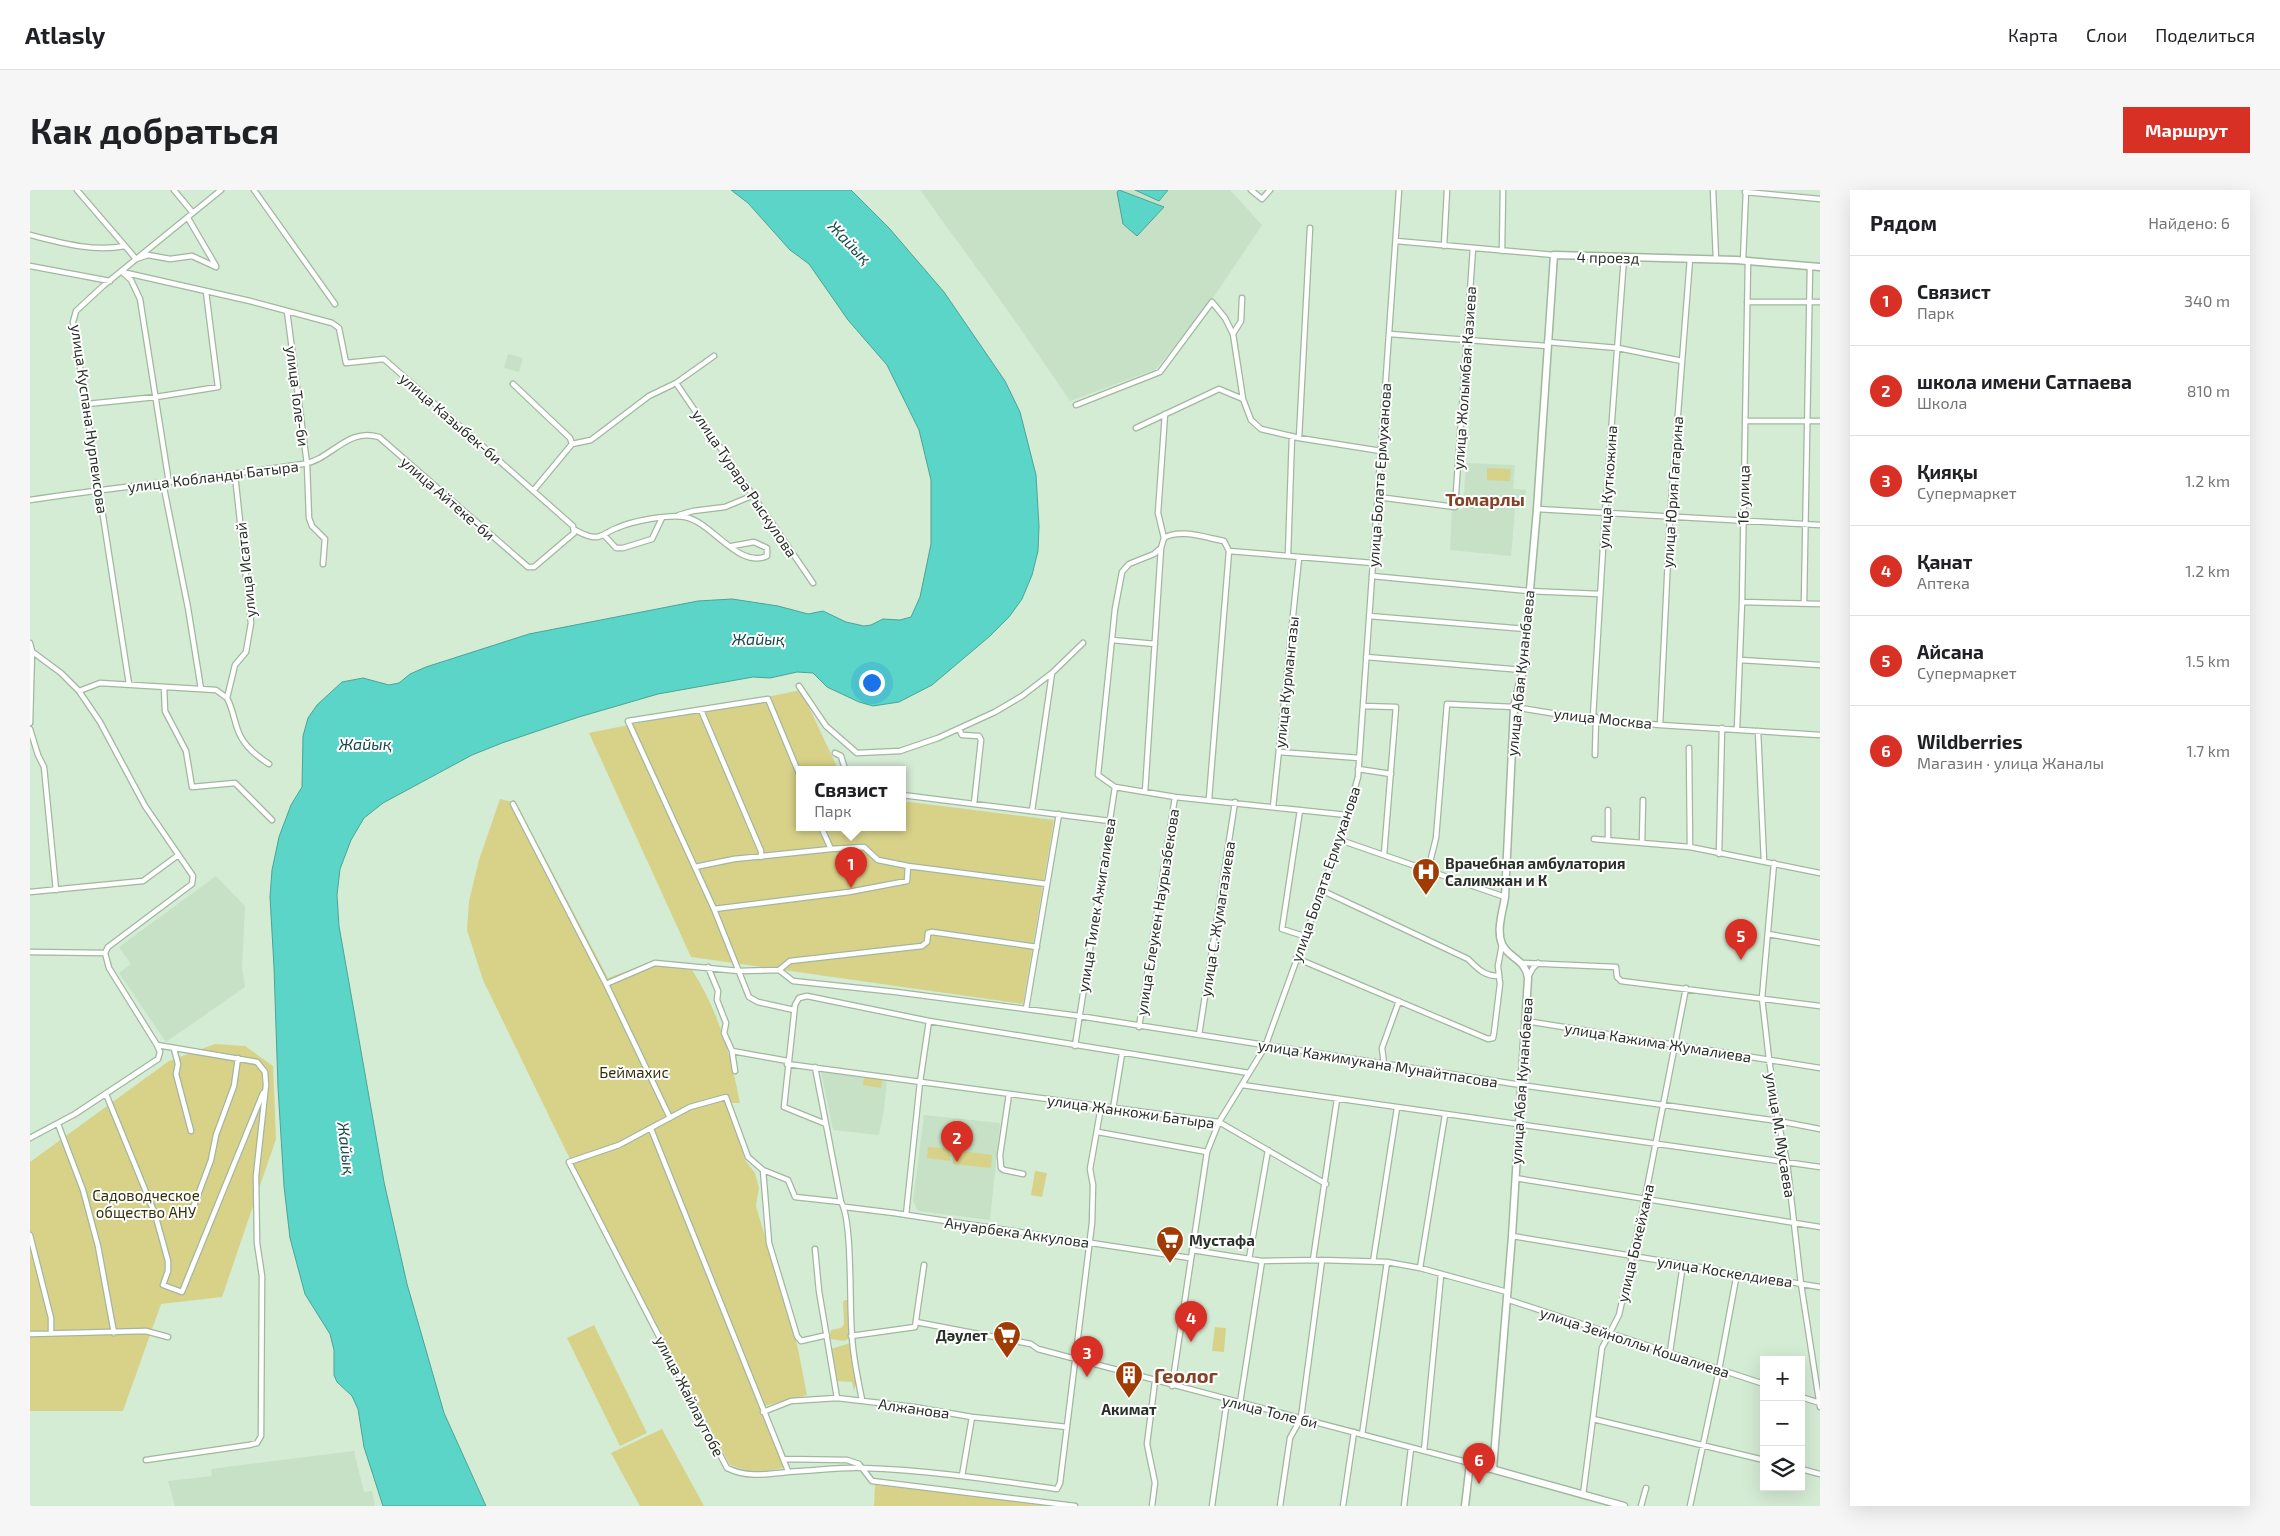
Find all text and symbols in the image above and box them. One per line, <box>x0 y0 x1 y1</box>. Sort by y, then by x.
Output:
text: Atlasly <box>25 20 105 49</box>
text: Карта <box>2008 24 2058 46</box>
text: Слои <box>2086 24 2127 46</box>
text: Поделиться <box>2155 24 2255 46</box>
button: Маршрут <box>2123 107 2250 153</box>
text: Как добраться <box>30 109 279 151</box>
text: Рядом <box>1870 210 1937 235</box>
text: Найдено: 6 <box>2148 213 2230 232</box>
water label: Жайық <box>824 216 875 268</box>
street label: 4 проезд <box>1576 247 1640 267</box>
text: Связист <box>1917 280 1991 303</box>
street label: улица Жолымбая Казиева <box>1449 285 1480 471</box>
text: 1 <box>1883 291 1889 310</box>
text: 340 m <box>2184 291 2230 310</box>
text: Парк <box>1917 303 1954 322</box>
street label: улица Куспана Нурпеисова <box>67 323 112 515</box>
street label: улица Толе-би <box>282 345 313 448</box>
street label: улица Казыбек-би <box>396 369 506 468</box>
text: школа имени Сатпаева <box>1917 370 2132 393</box>
text: 2 <box>1881 381 1891 400</box>
text: 810 m <box>2187 381 2230 400</box>
street label: улица Болата Ермуханова <box>1364 382 1395 568</box>
text: Школа <box>1917 393 1967 412</box>
street label: улица Турара Рыскулова <box>688 406 801 561</box>
street label: улица Юрия Гагарина <box>1658 415 1687 569</box>
street label: улица Куткожина <box>1594 425 1621 549</box>
street label: улица Айтеке-би <box>397 452 499 545</box>
street label: улица Кобланды Батыра <box>126 457 300 496</box>
text: Қияқы <box>1917 460 1978 483</box>
street label: 16 улица <box>1733 465 1754 525</box>
text: 3 <box>1881 471 1891 490</box>
text: 1.2 km <box>2185 471 2230 490</box>
text: Супермаркет <box>1917 483 2016 502</box>
district label: Томарлы <box>1445 488 1525 510</box>
street label: улица Исатай <box>231 521 260 619</box>
text: Қанат <box>1917 550 1973 573</box>
text: 4 <box>1881 561 1891 580</box>
text: 1.2 km <box>2185 561 2230 580</box>
text: Аптека <box>1917 573 1970 592</box>
street label: улица Абая Кунанбаева <box>1502 589 1539 757</box>
street label: улица Курмангазы <box>1270 615 1303 749</box>
water label: Жайық <box>731 629 785 648</box>
text: Айсана <box>1917 640 1984 663</box>
text: 5 <box>1882 651 1890 670</box>
text: 1.5 km <box>2186 651 2230 670</box>
text: Супермаркет <box>1917 663 2016 682</box>
your location <box>859 670 885 696</box>
street label: улица Москва <box>1553 704 1653 733</box>
text: Wildberries <box>1917 730 2023 753</box>
water label: Жайық <box>338 734 392 753</box>
text: 6 <box>1881 741 1891 760</box>
text: 1.7 km <box>2187 741 2230 760</box>
text: Магазин · улица Жаналы <box>1917 753 2104 772</box>
popup <box>796 766 906 831</box>
text: Связист <box>814 778 888 801</box>
street label: улица Болата Ермуханова <box>1286 784 1365 965</box>
text: Парк <box>814 801 852 820</box>
street label: улица Елеукен Наурызбекова <box>1132 807 1183 1017</box>
street label: улица Тилек Ажигалиева <box>1073 816 1120 994</box>
street label: улица С. Жумагазиева <box>1196 840 1239 998</box>
pin: 1 <box>835 847 867 888</box>
place label: Врачебная амбулатория Салимжан и К <box>1445 854 1625 889</box>
hospital icon: Врачебная амбулатория Салимжан и К <box>1411 857 1441 896</box>
pin: 5 <box>1725 919 1757 960</box>
street label: улица Абая Кунанбаева <box>1506 997 1537 1165</box>
street label: улица Кажима Жумалиева <box>1563 1018 1753 1067</box>
street label: улица Кажимукана Мунайтпасова <box>1257 1035 1499 1092</box>
park label: Беймахис <box>599 1063 669 1081</box>
street label: улица М. Мусаева <box>1761 1071 1800 1199</box>
street label: улица Жанкожи Батыра <box>1046 1090 1216 1133</box>
water label: Жайық <box>334 1120 360 1176</box>
pin: 2 <box>941 1121 973 1162</box>
street label: улица Бокейхана <box>1613 1182 1658 1304</box>
park label: Садоводческое общество АНУ <box>92 1186 200 1221</box>
street label: Ануарбека Аккулова <box>943 1213 1090 1252</box>
supermarket icon: Мустафа <box>1155 1225 1185 1264</box>
place label: Мустафа <box>1189 1231 1255 1249</box>
street label: улица Коскелдиева <box>1656 1251 1794 1292</box>
pin: 4 <box>1175 1301 1207 1342</box>
street label: улица Зейноллы Кошалиева <box>1538 1303 1732 1382</box>
supermarket icon: Дәулет <box>992 1320 1022 1359</box>
place label: Дәулет <box>936 1326 988 1344</box>
street label: улица Жайлаутобе <box>651 1333 728 1460</box>
pin: 3 <box>1071 1336 1103 1377</box>
map controls <box>1760 1356 1805 1491</box>
button: + <box>1760 1356 1805 1401</box>
building icon: Акимат <box>1114 1360 1144 1399</box>
district label: Геолог <box>1154 1363 1219 1387</box>
street label: улица Толе би <box>1220 1390 1320 1433</box>
street label: Алжанова <box>877 1394 951 1422</box>
place label: Акимат <box>1101 1400 1157 1418</box>
button: − <box>1760 1401 1805 1446</box>
pin: 6 <box>1463 1443 1495 1484</box>
button: layers <box>1760 1446 1805 1491</box>

